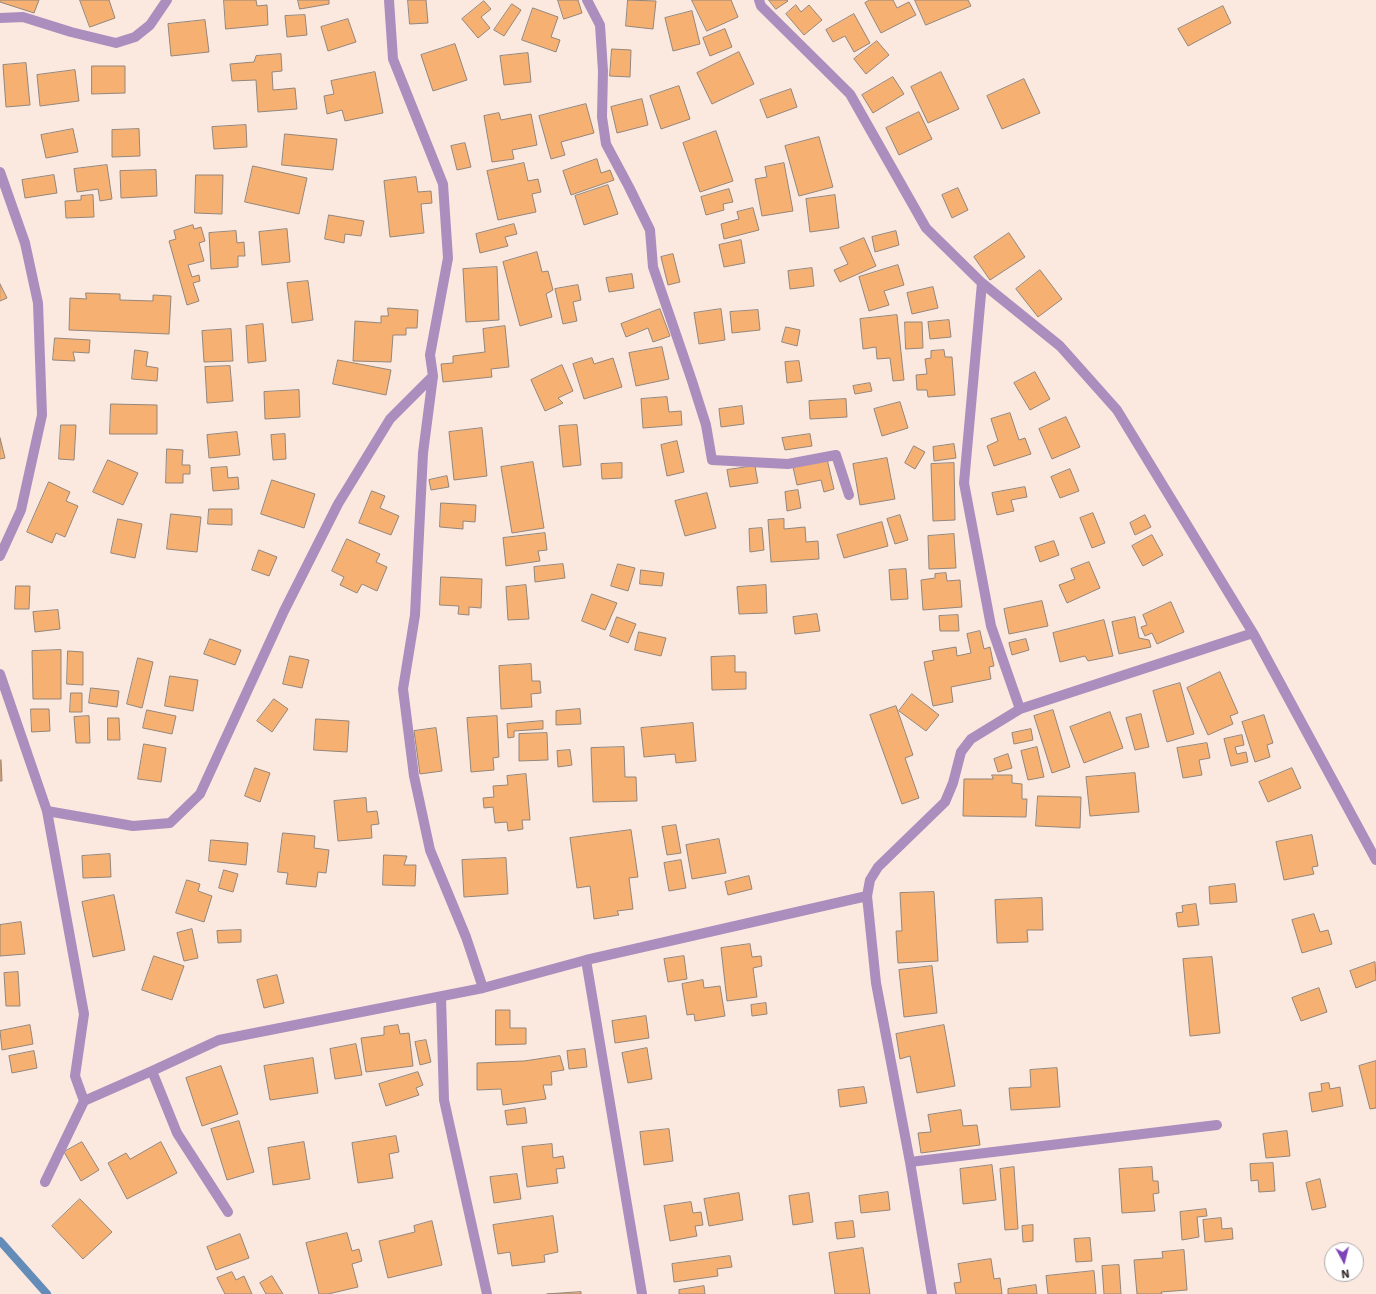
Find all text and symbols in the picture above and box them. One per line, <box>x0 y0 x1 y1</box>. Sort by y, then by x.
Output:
north arrow <box>1324 1242 1364 1282</box>
text: N <box>1341 1266 1350 1280</box>

